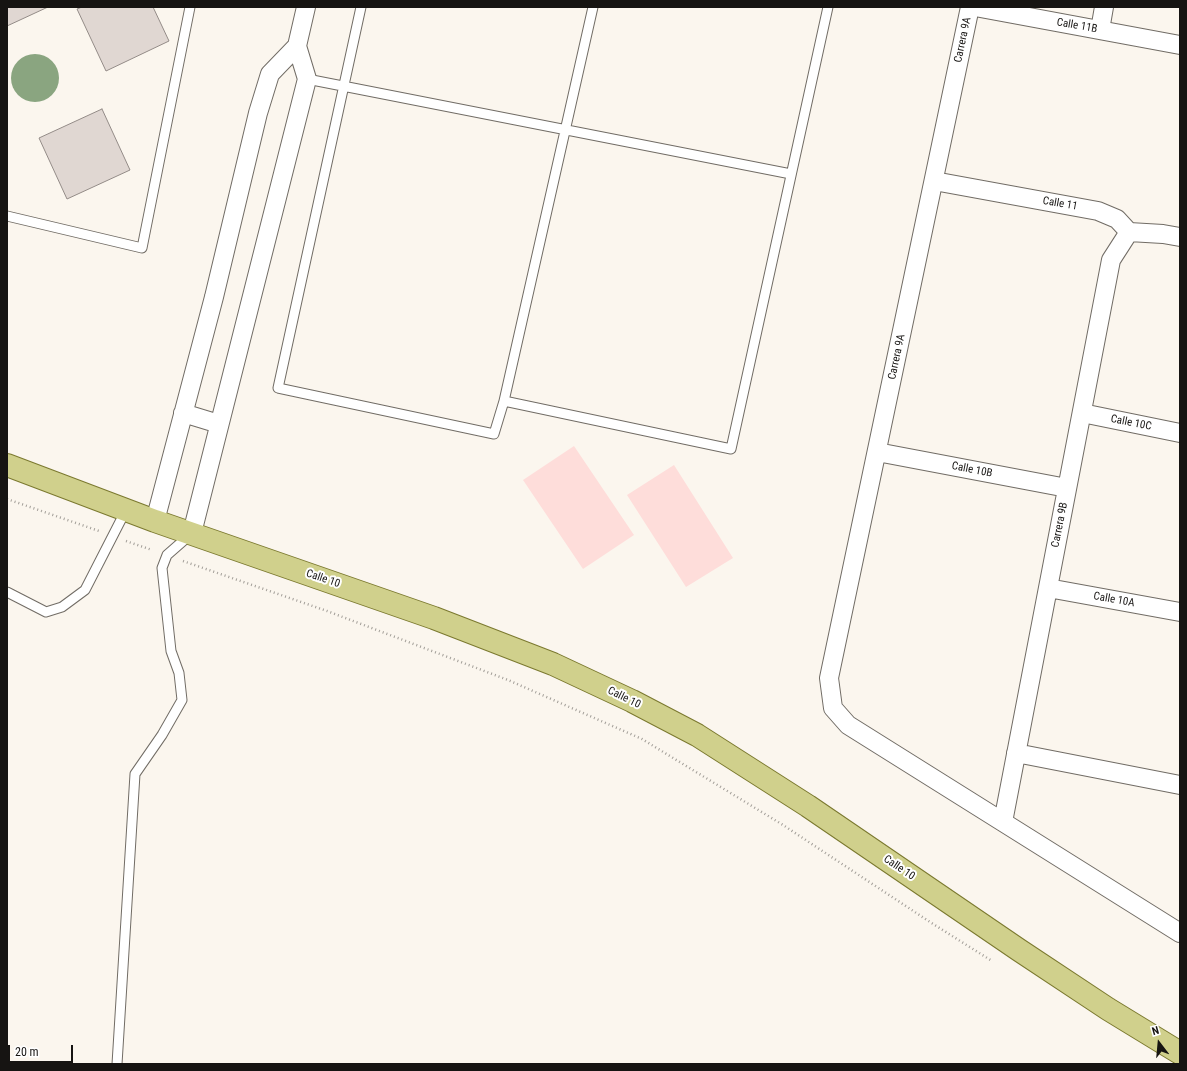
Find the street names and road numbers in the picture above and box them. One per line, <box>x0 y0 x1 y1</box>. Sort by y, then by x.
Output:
street label: Carrera 9A <box>952 16 974 64</box>
street label: Calle 11B <box>1056 16 1098 36</box>
street label: Calle 11 <box>1042 194 1078 214</box>
street label: Carrera 9A <box>886 333 908 381</box>
street label: Calle 10C <box>1109 413 1153 433</box>
street label: Calle 10B <box>951 460 993 480</box>
street label: Carrera 9B <box>1049 501 1071 549</box>
street label: Calle 10 <box>304 567 342 591</box>
street label: Calle 10A <box>1092 590 1136 610</box>
street label: Calle 10 <box>605 684 643 712</box>
street label: Calle 10 <box>881 853 917 883</box>

